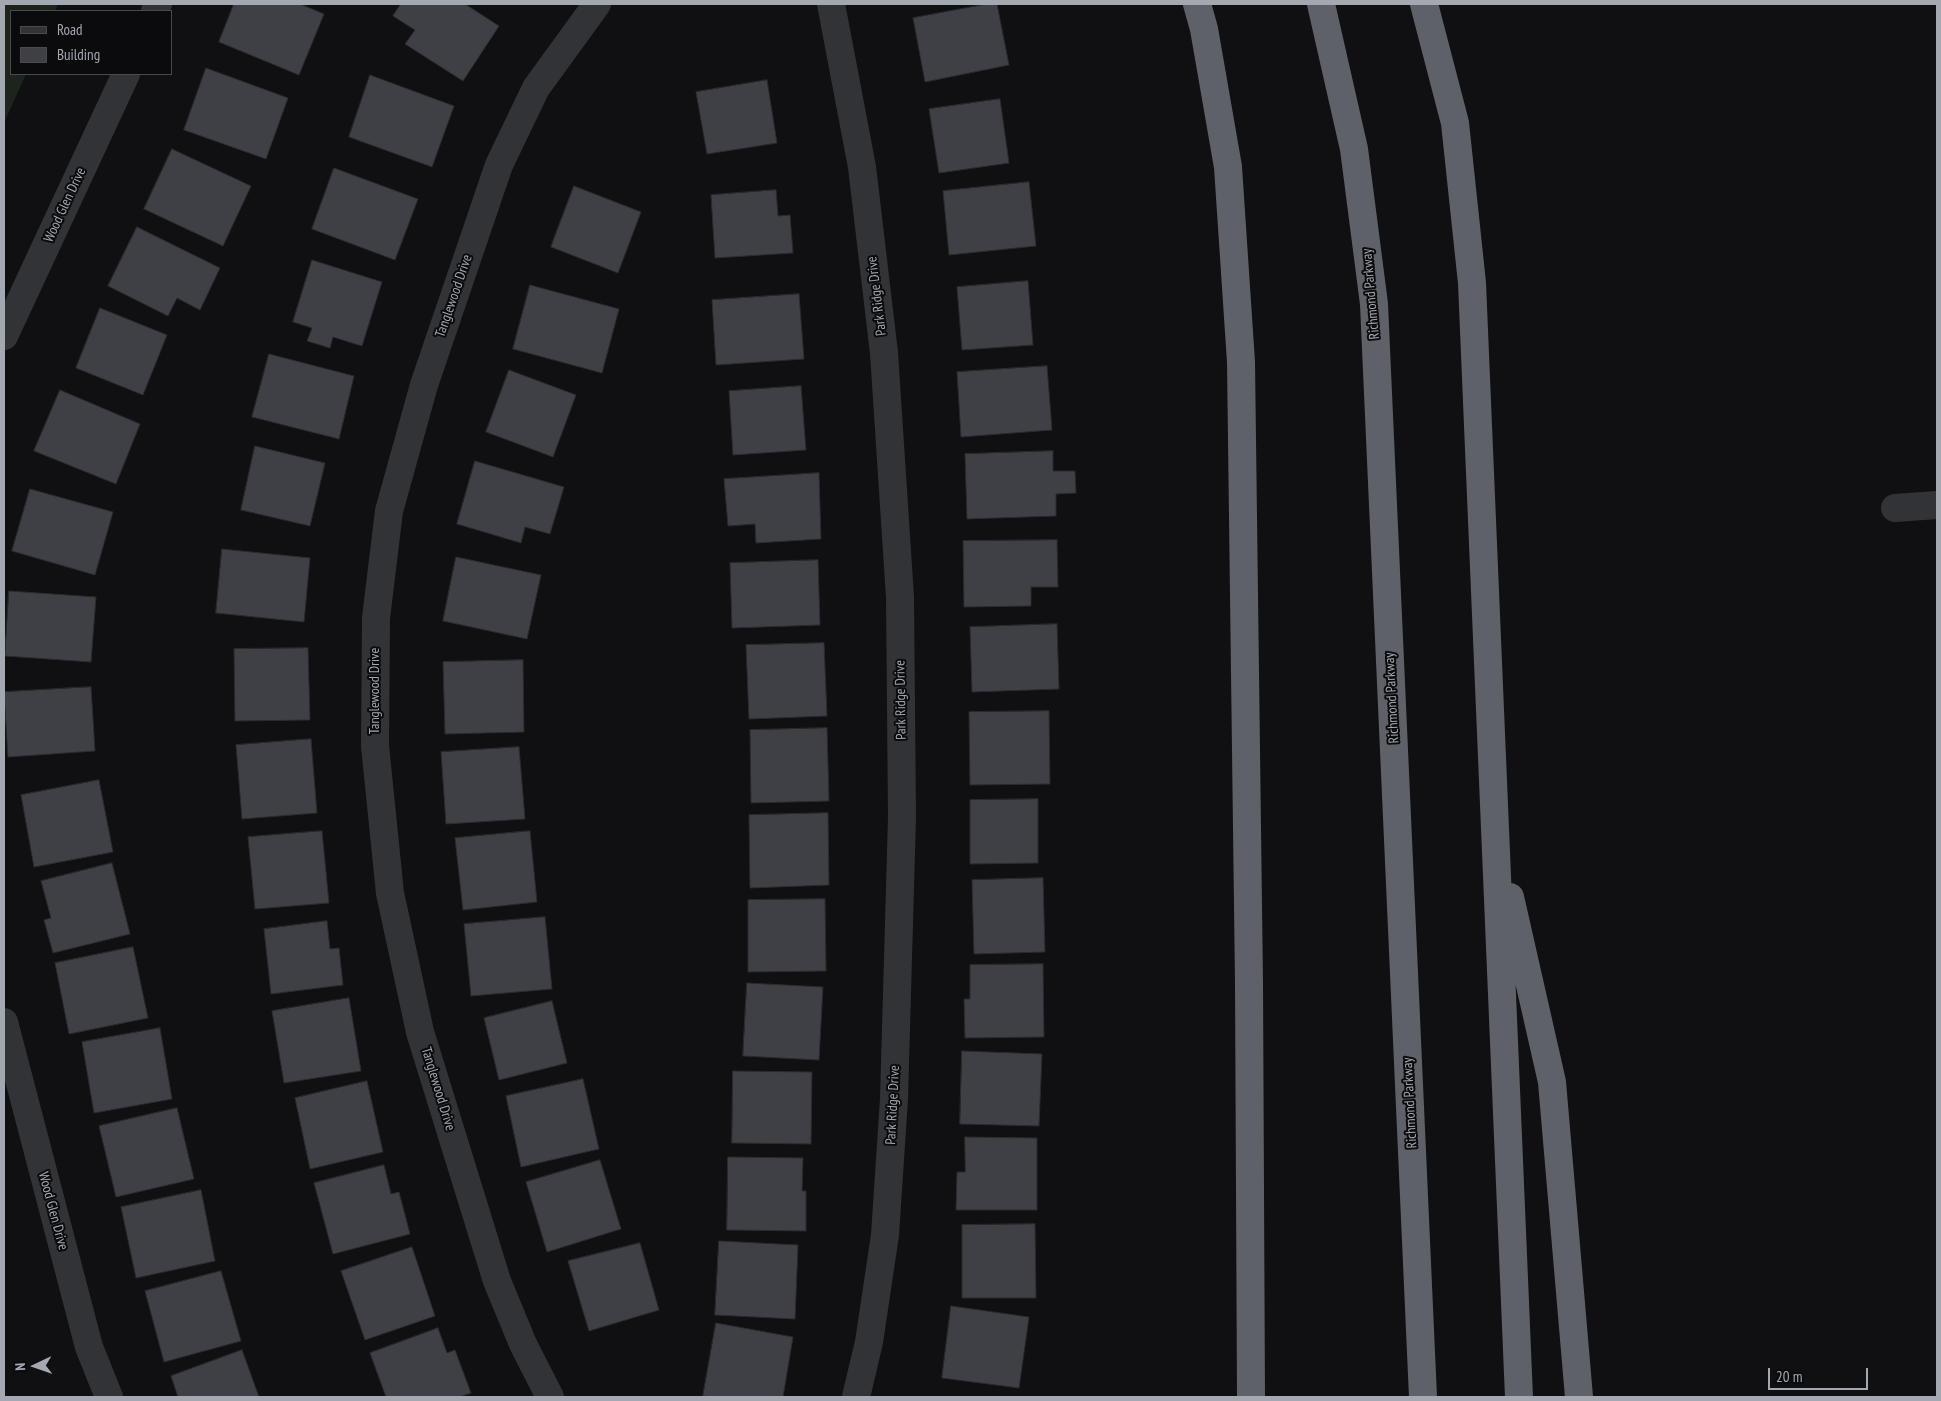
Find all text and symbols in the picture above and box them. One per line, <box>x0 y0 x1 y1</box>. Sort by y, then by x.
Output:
legend <box>10 10 172 75</box>
text: Road <box>57 20 83 39</box>
text: Building <box>57 45 100 64</box>
street label: Wood Glen Drive <box>40 165 90 245</box>
street label: Richmond Parkway <box>1359 248 1383 340</box>
street label: Tanglewood Drive <box>432 252 476 340</box>
street label: Park Ridge Drive <box>864 255 890 337</box>
street label: Tanglewood Drive <box>367 648 383 734</box>
street label: Richmond Parkway <box>1381 652 1403 744</box>
street label: Park Ridge Drive <box>892 660 910 740</box>
street label: Tanglewood Drive <box>417 1045 459 1133</box>
street label: Richmond Parkway <box>1399 1057 1421 1149</box>
street label: Park Ridge Drive <box>883 1065 903 1145</box>
street label: Wood Glen Drive <box>34 1170 72 1252</box>
north arrow <box>10 1341 60 1391</box>
scale bar <box>1771 1358 1871 1390</box>
text: N <box>11 1363 29 1371</box>
text: 20 m <box>1776 1367 1802 1386</box>

